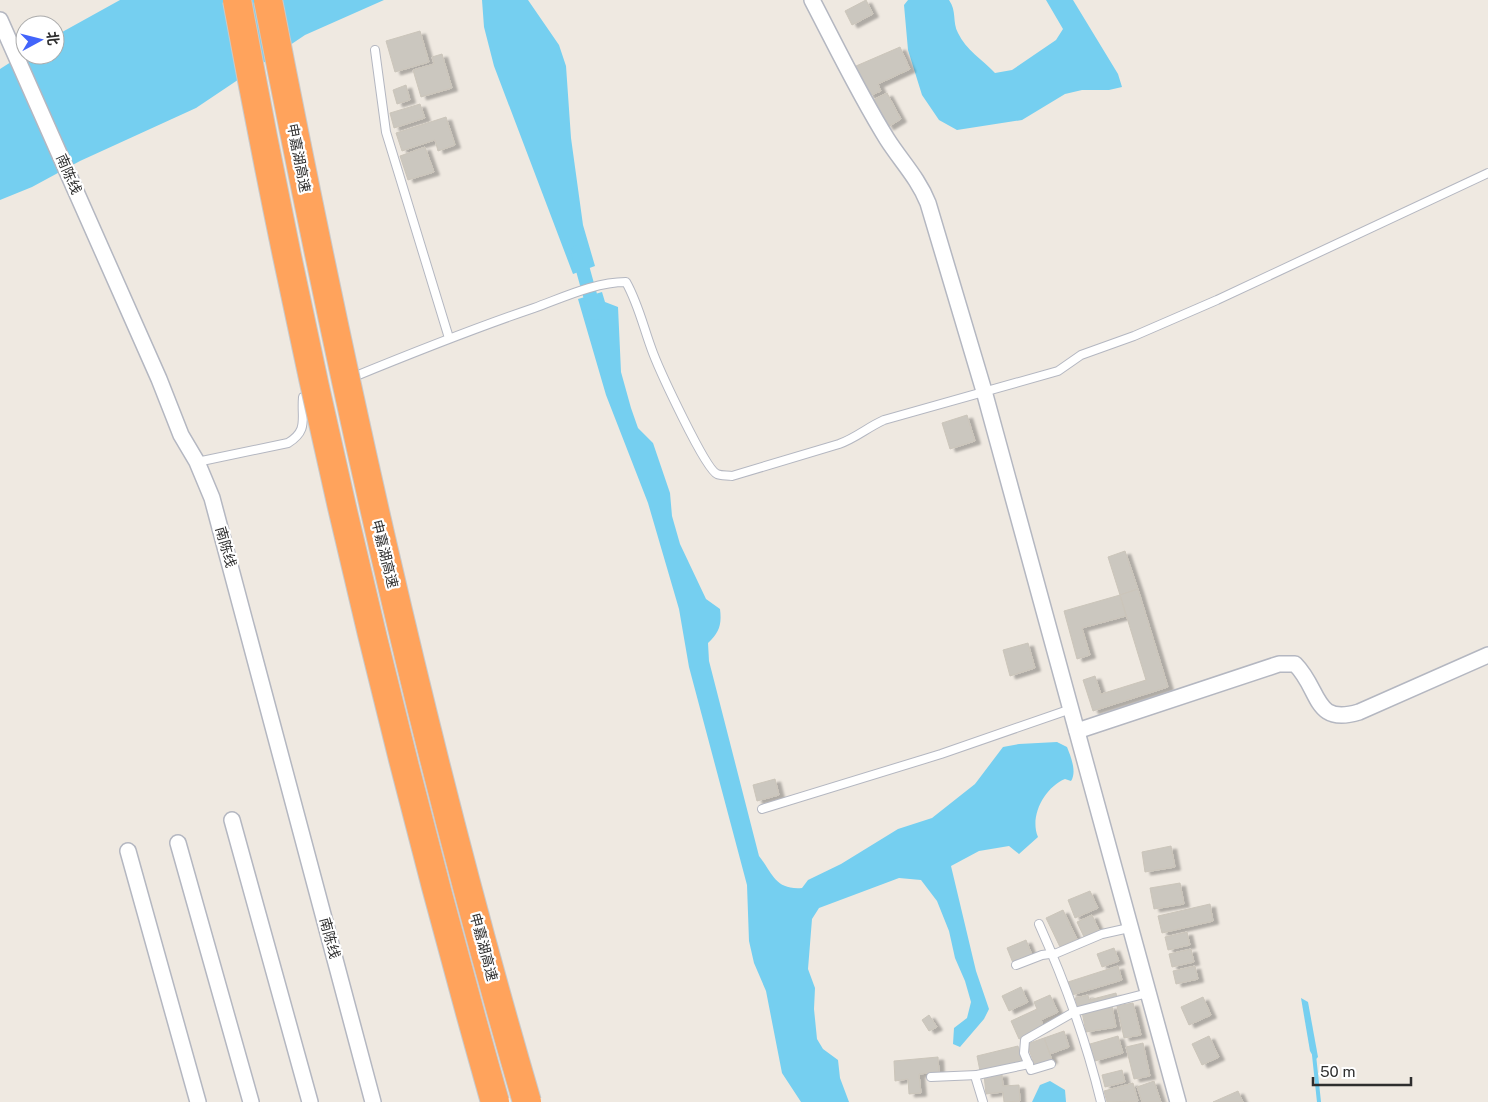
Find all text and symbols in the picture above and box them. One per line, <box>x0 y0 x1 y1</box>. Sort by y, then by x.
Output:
north arrow <box>15 15 65 65</box>
text: 北 <box>44 30 62 46</box>
street label: 申嘉湖高速 <box>284 122 314 194</box>
street label: 南陈线 <box>53 152 85 196</box>
street label: 申嘉湖高速 <box>369 518 401 590</box>
street label: 南陈线 <box>213 525 239 569</box>
street label: 申嘉湖高速 <box>467 911 501 983</box>
street label: 南陈线 <box>317 916 343 960</box>
scale bar <box>1313 1054 1410 1086</box>
text: 50 m <box>1320 1063 1355 1080</box>

